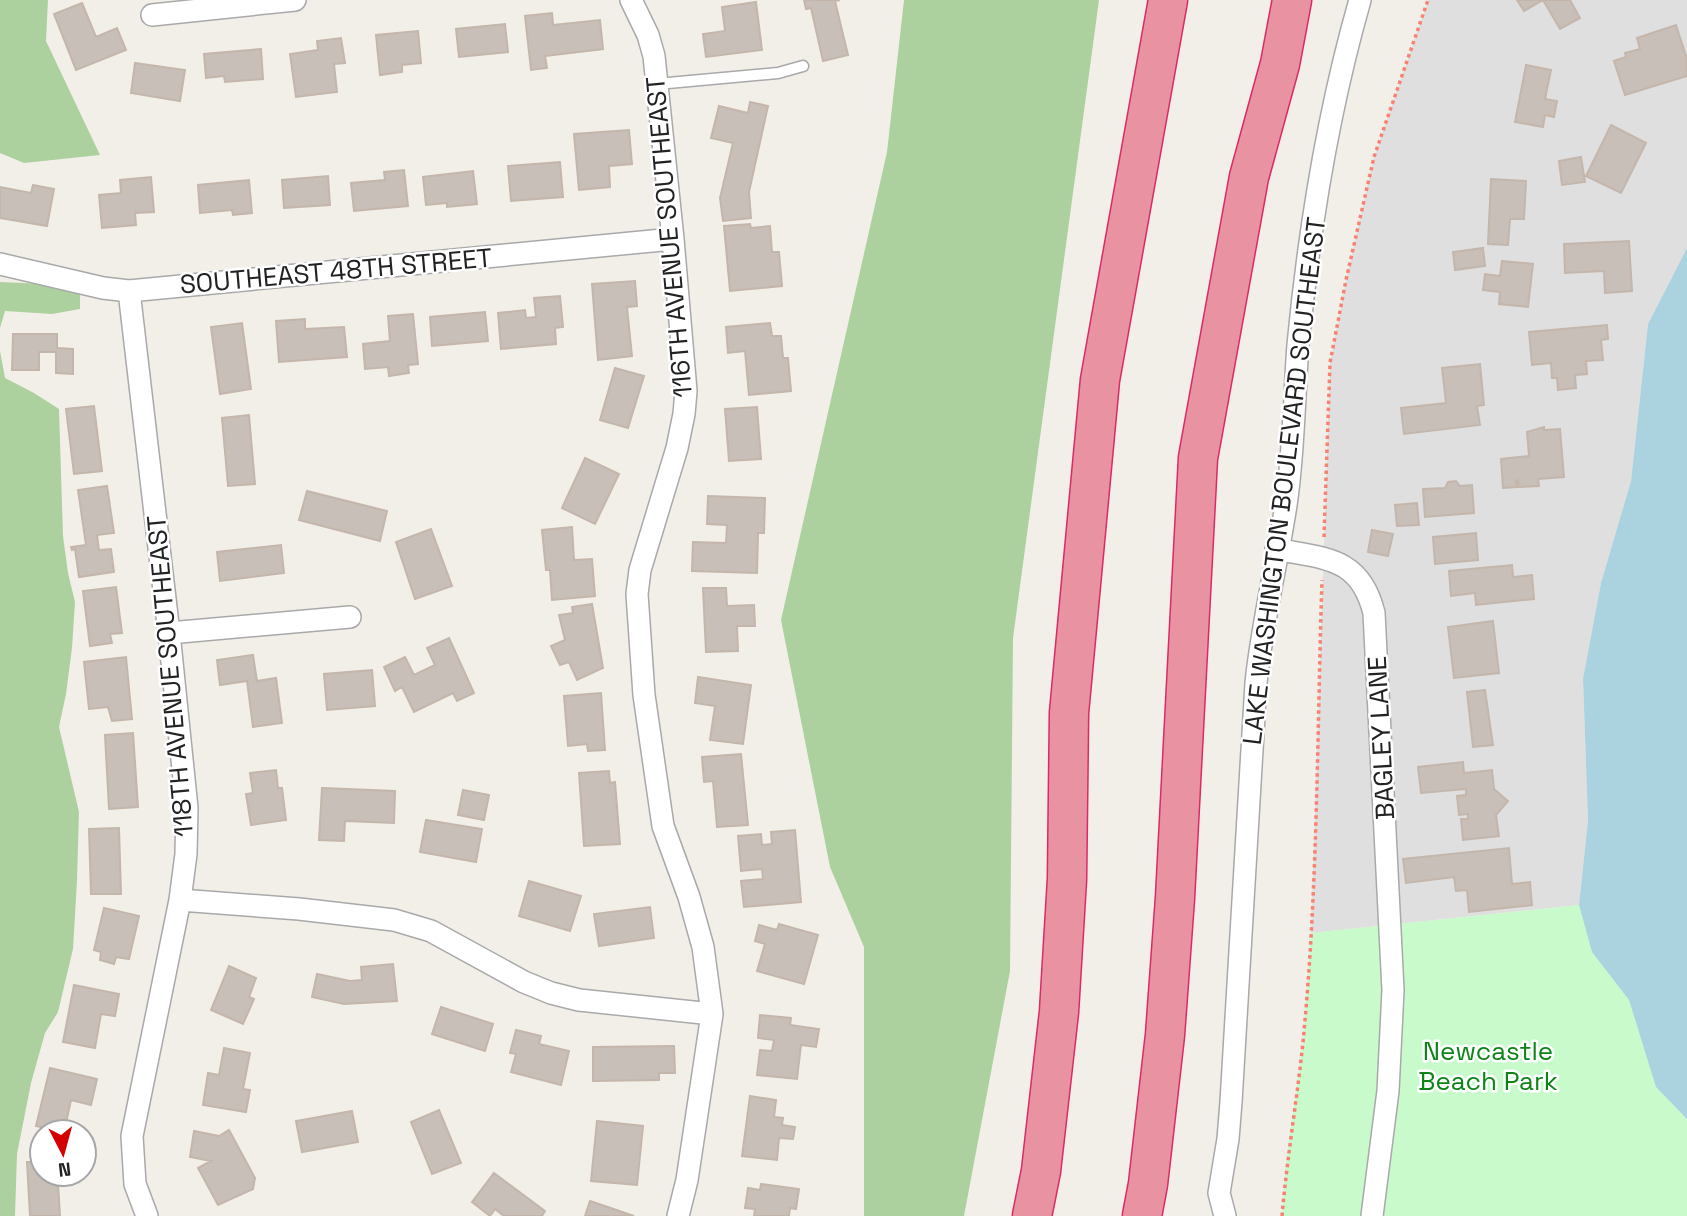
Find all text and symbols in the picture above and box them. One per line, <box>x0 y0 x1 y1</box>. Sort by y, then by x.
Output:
street label: 116TH AVENUE SOUTHEAST <box>638 75 700 399</box>
street label: LAKE WASHINGTON BOULEVARD SOUTHEAST <box>1235 215 1333 747</box>
street label: SOUTHEAST 48TH STREET <box>178 240 494 302</box>
street label: 118TH AVENUE SOUTHEAST <box>139 514 201 838</box>
street label: BAGLEY LANE <box>1360 655 1402 821</box>
park label: Newcastle Beach Park <box>1418 1034 1558 1098</box>
north arrow <box>28 1118 98 1188</box>
text: N <box>57 1156 72 1183</box>

